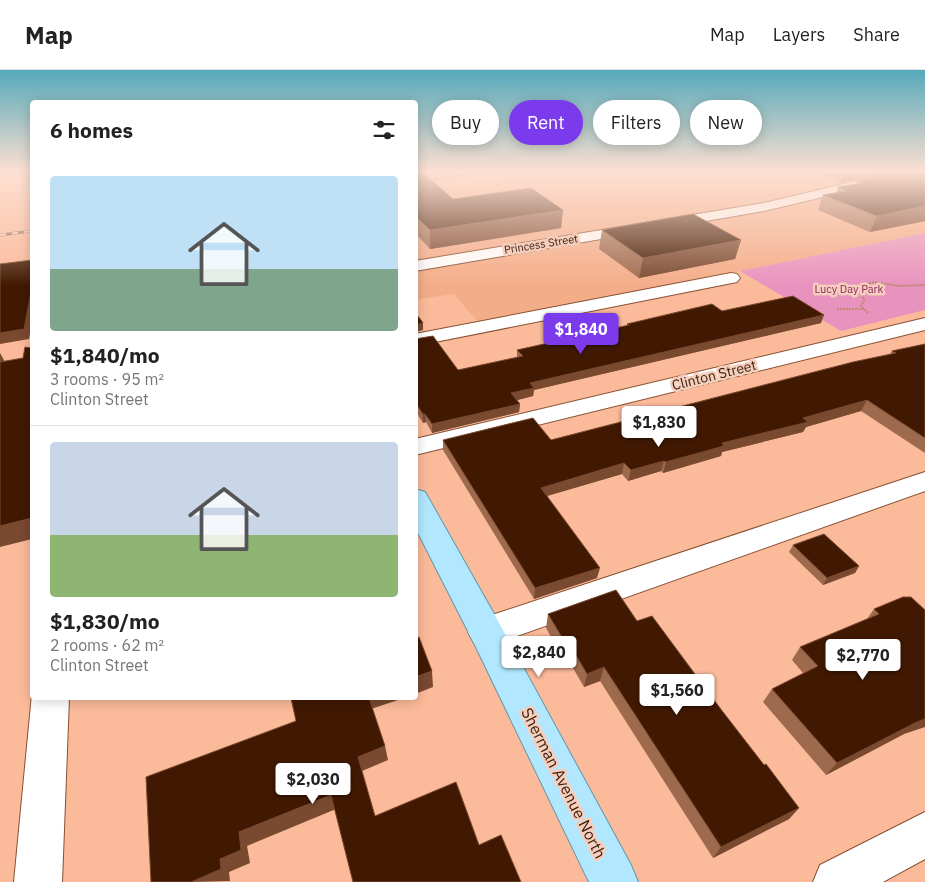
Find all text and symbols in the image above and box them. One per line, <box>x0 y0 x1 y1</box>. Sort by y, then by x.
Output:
text: Map <box>25 19 73 51</box>
text: Map <box>710 23 745 46</box>
text: Layers <box>773 23 825 46</box>
text: Share <box>853 23 900 46</box>
chip: Buy <box>432 100 499 145</box>
chip: Rent <box>509 100 583 145</box>
chip: Filters <box>593 100 680 145</box>
chip: New <box>690 100 762 145</box>
text: 6 homes <box>50 116 133 144</box>
icon: filters <box>370 116 398 144</box>
icon: home <box>179 209 269 299</box>
street label: Princess Street <box>503 231 579 257</box>
park label: Lucy Day Park <box>815 282 884 296</box>
pin: $1,840 <box>540 312 622 355</box>
text: $1,840 <box>555 319 607 339</box>
text: $1,840/mo <box>50 341 160 369</box>
street label: Clinton Street <box>670 356 758 394</box>
text: 3 rooms · 95 m² <box>50 369 164 389</box>
text: Clinton Street <box>50 389 149 409</box>
pin: $1,830 <box>618 406 700 448</box>
text: $1,830 <box>633 412 685 432</box>
icon: home <box>179 474 269 564</box>
text: $1,830/mo <box>50 607 160 635</box>
text: 2 rooms · 62 m² <box>50 635 164 655</box>
pin: $2,840 <box>498 636 580 678</box>
pin: $2,770 <box>822 638 904 681</box>
text: $2,840 <box>513 642 565 662</box>
text: $2,770 <box>837 645 889 665</box>
text: Clinton Street <box>50 655 149 675</box>
pin: $1,560 <box>636 674 718 716</box>
text: $1,560 <box>651 680 703 700</box>
street label: Sherman Avenue North <box>517 704 611 862</box>
pin: $2,030 <box>272 762 354 805</box>
text: $2,030 <box>287 769 339 789</box>

